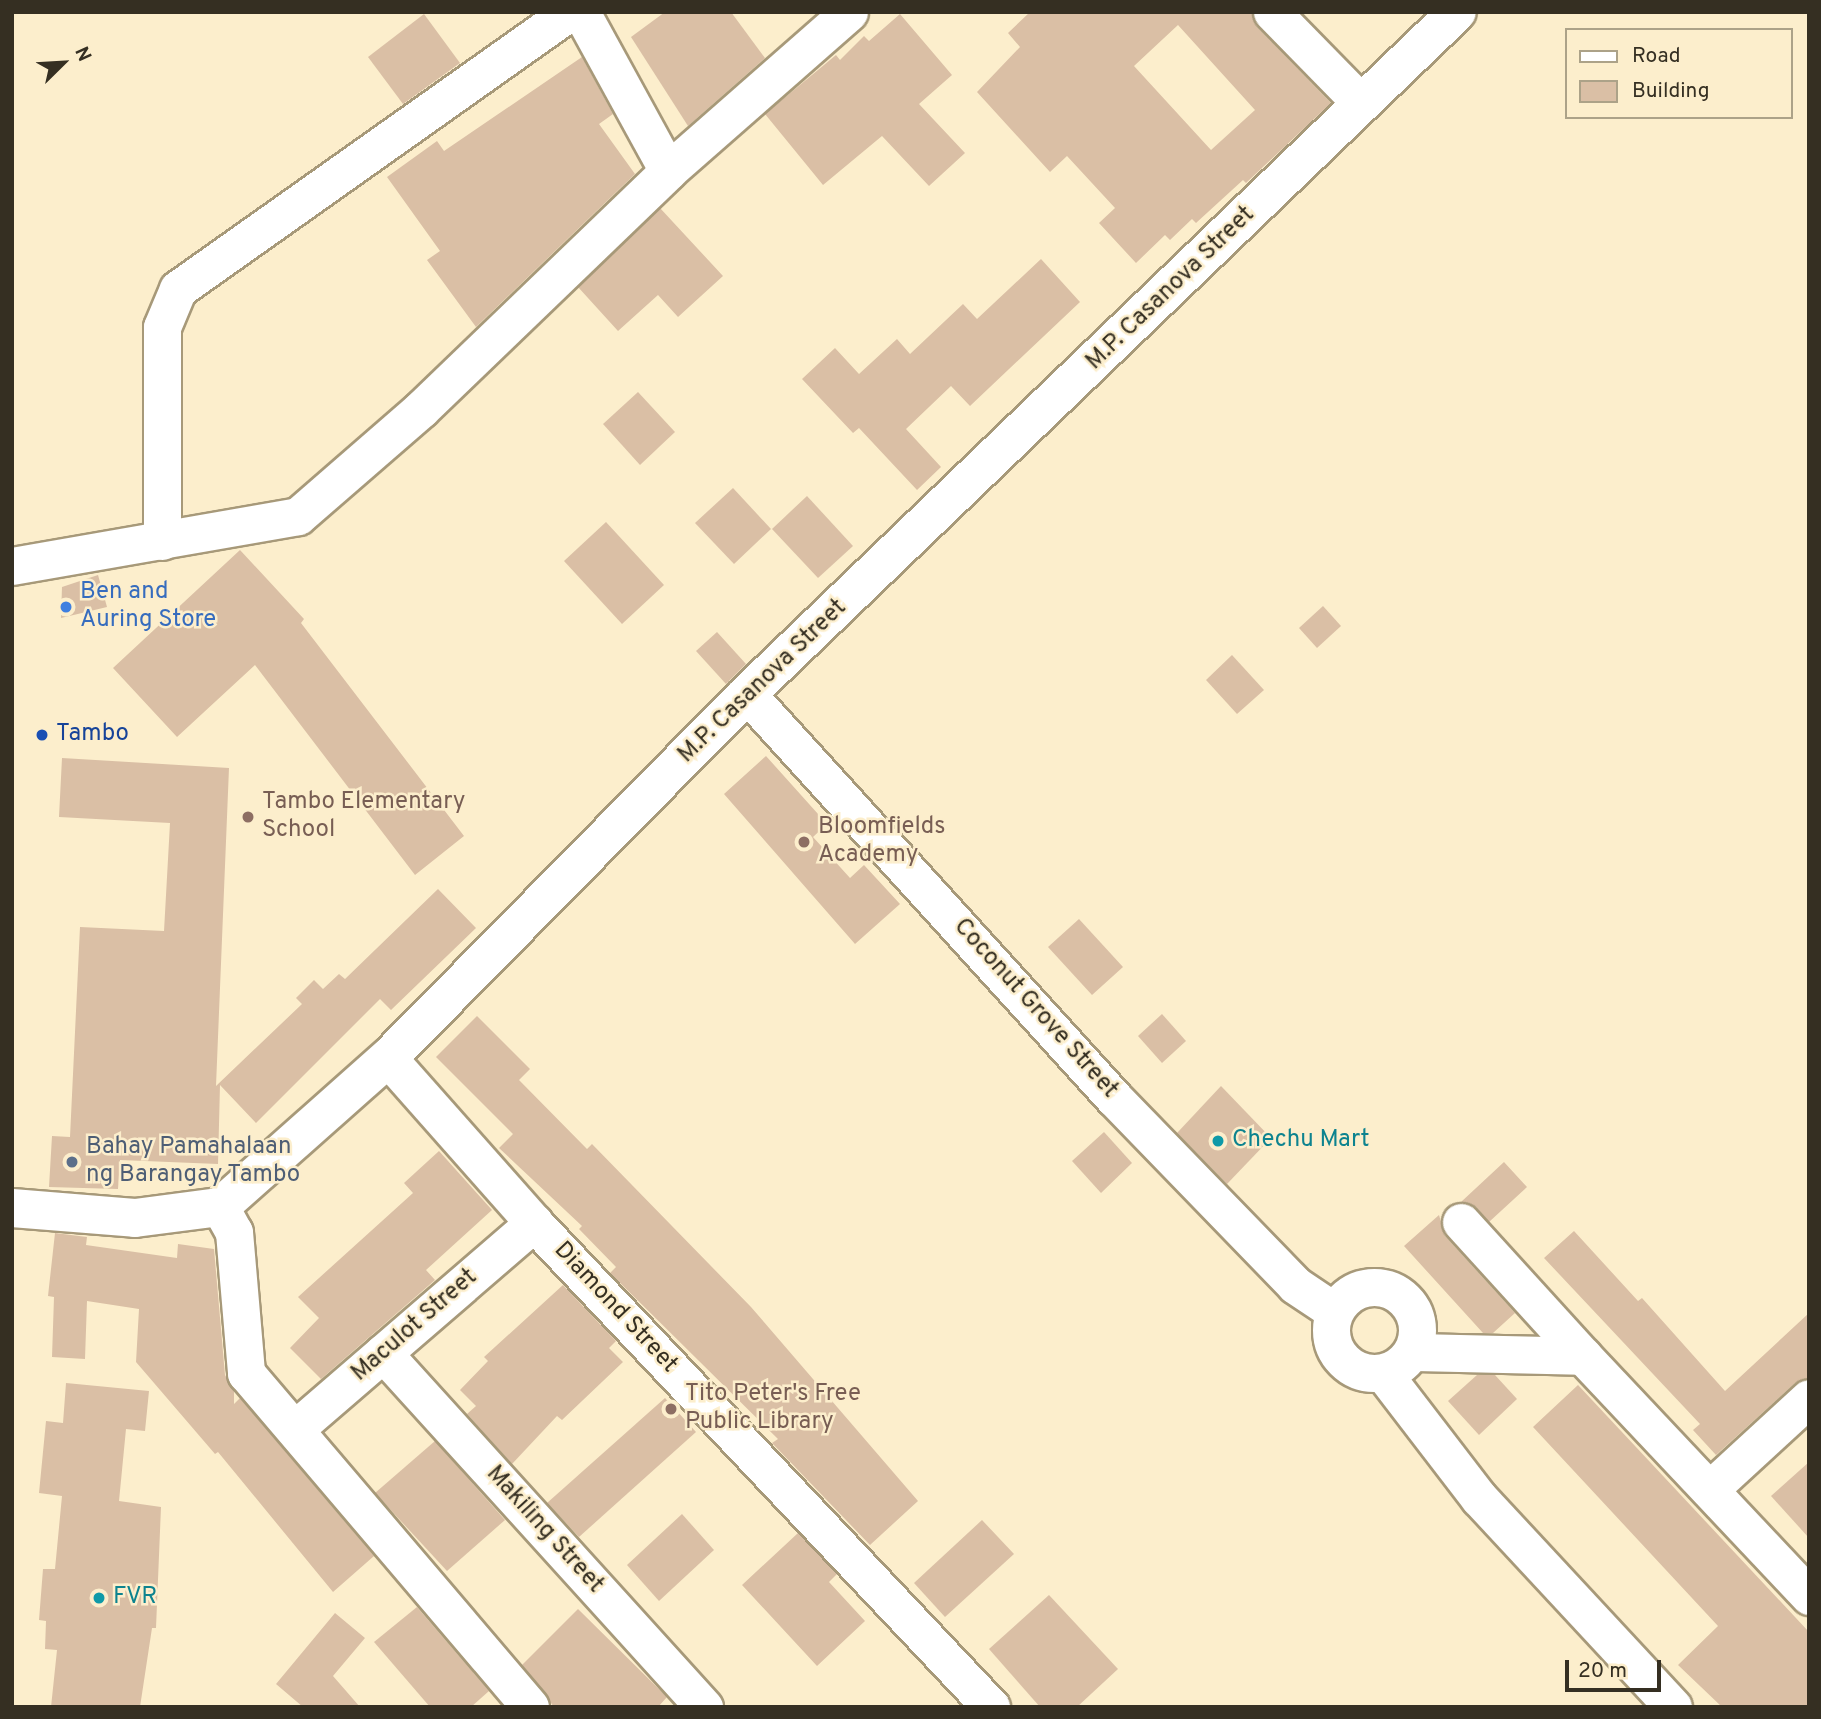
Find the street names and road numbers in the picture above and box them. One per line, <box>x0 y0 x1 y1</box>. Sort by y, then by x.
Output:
street label: M.P. Casanova Street <box>1081 201 1261 377</box>
street label: M.P. Casanova Street <box>673 594 853 770</box>
street label: Coconut Grove Street <box>947 913 1123 1105</box>
street label: Diamond Street <box>547 1237 683 1379</box>
street label: Maculot Street <box>346 1264 484 1388</box>
street label: Makiling Street <box>479 1460 609 1600</box>

